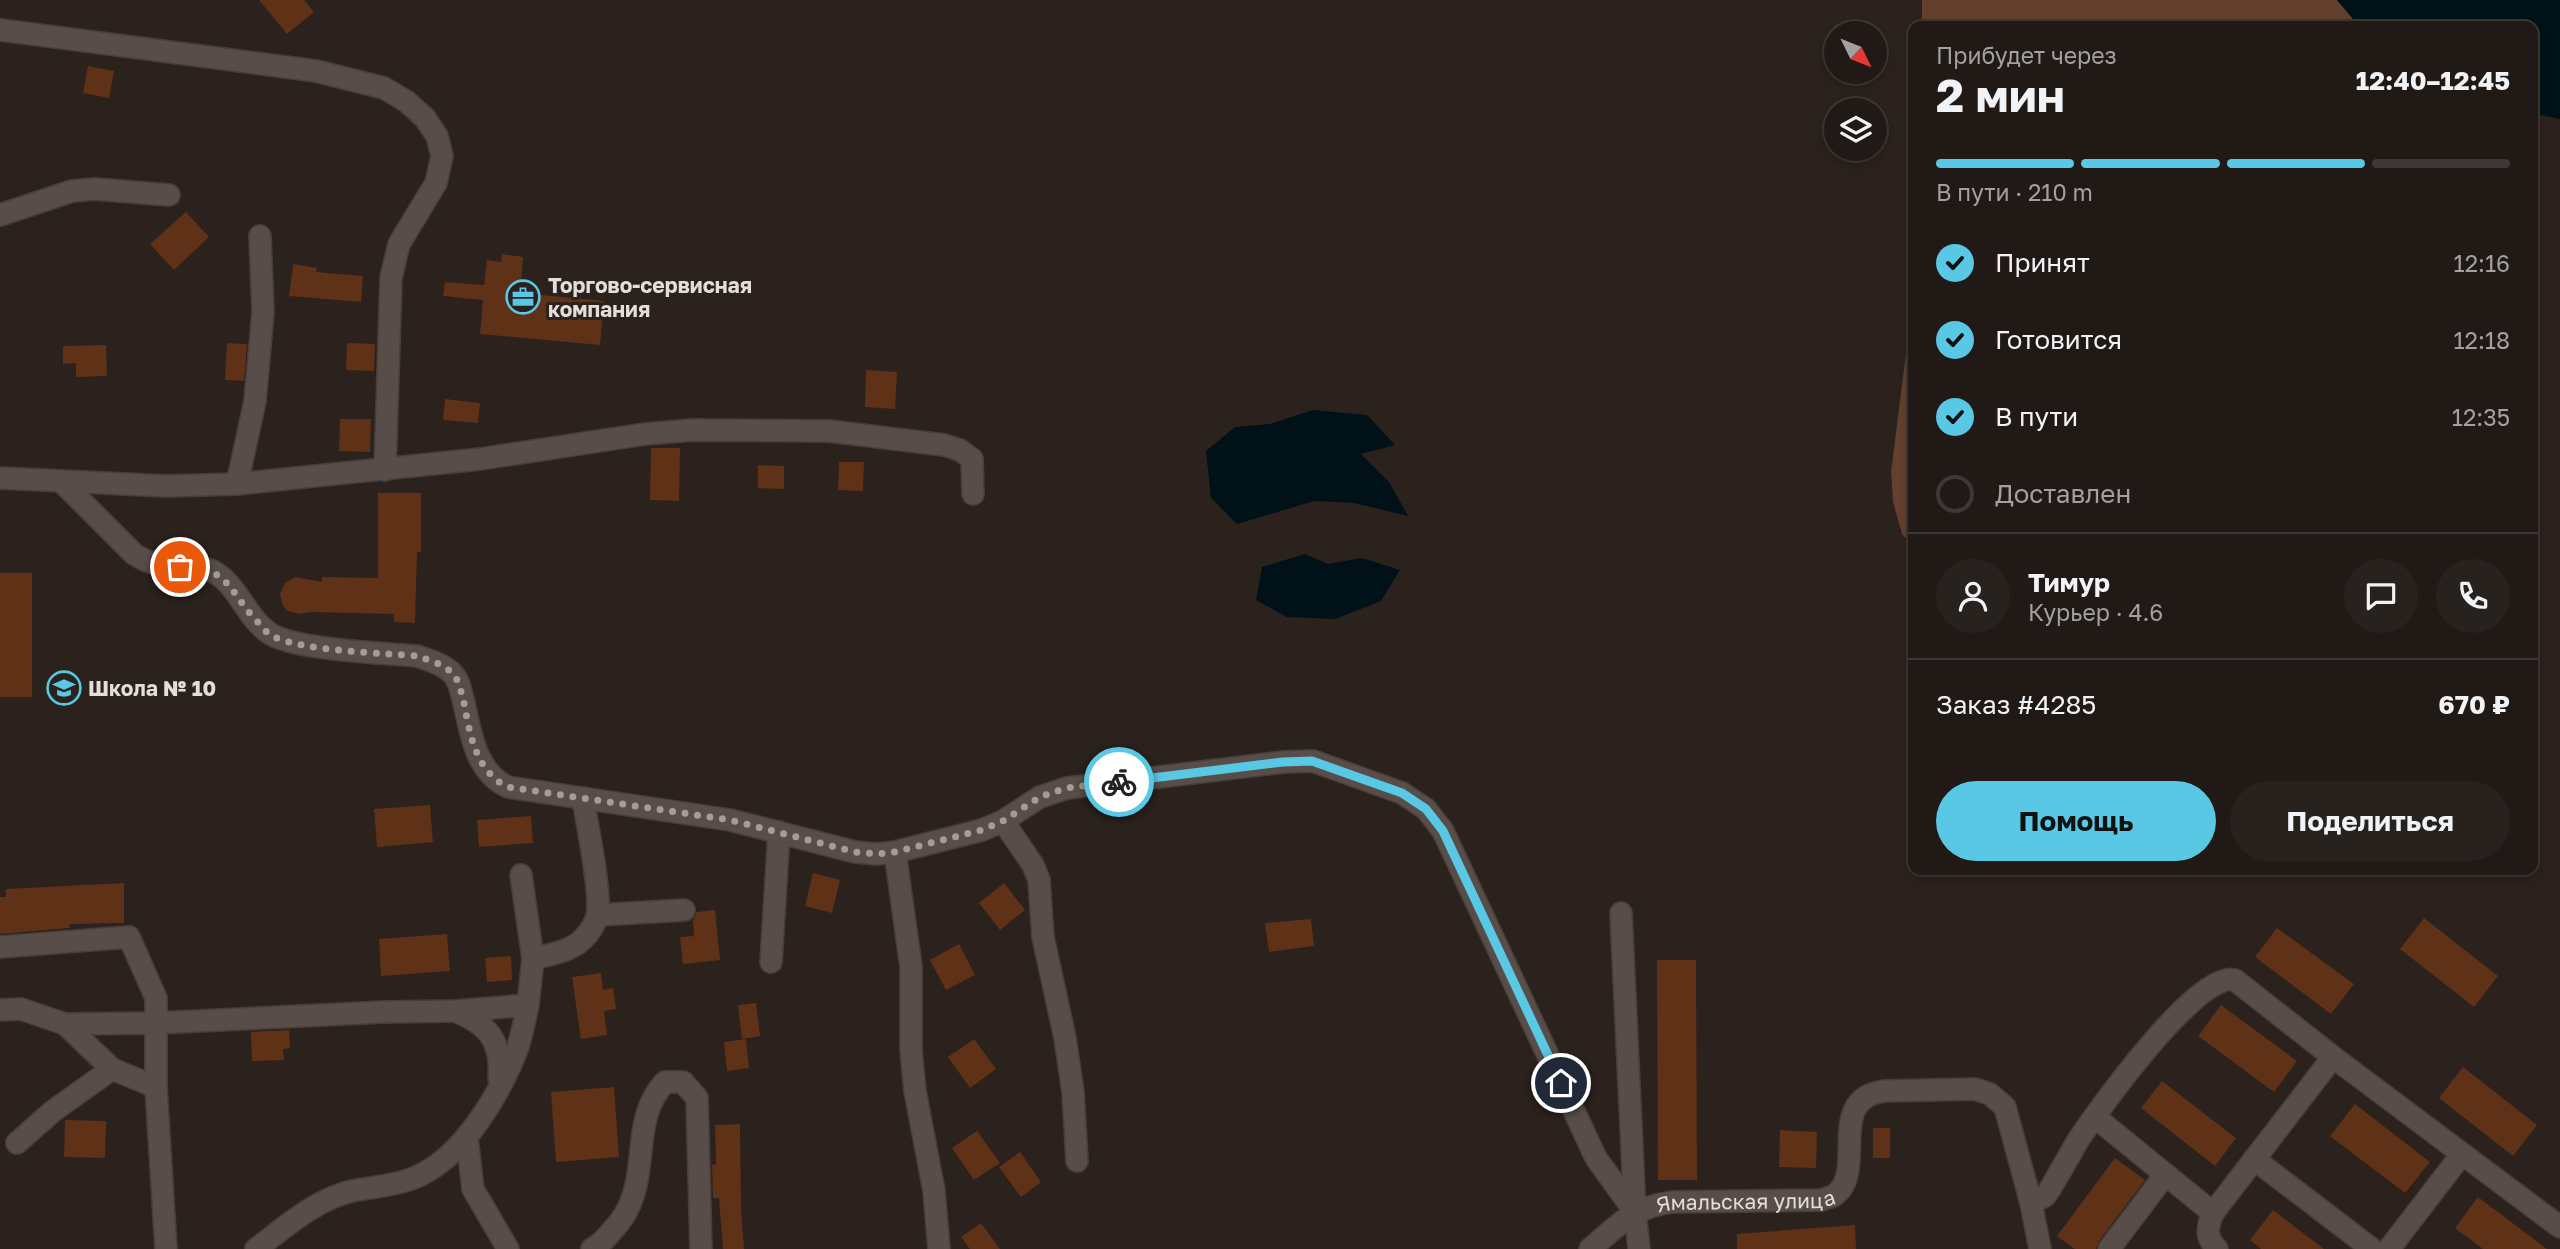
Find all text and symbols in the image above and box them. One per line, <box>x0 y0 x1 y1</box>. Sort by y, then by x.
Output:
north arrow <box>1824 21 1886 84</box>
map controls <box>1824 21 1887 161</box>
text: Прибудет через <box>1936 41 2117 69</box>
text: 12:40–12:45 <box>2356 65 2510 96</box>
text: 2 мин <box>1936 67 2065 122</box>
button: layers <box>1824 98 1887 161</box>
text: В пути · 210 m <box>1936 178 2093 206</box>
icon: check <box>1936 244 1974 282</box>
text: Принят <box>1995 247 2090 278</box>
text: 12:16 <box>2454 249 2510 277</box>
place label: Торгово-сервисная компания <box>548 272 752 322</box>
office icon: Торгово-сервисная компания <box>504 278 542 316</box>
icon: check <box>1936 321 1974 359</box>
text: Готовится <box>1995 324 2122 355</box>
text: 12:18 <box>2453 326 2510 354</box>
icon: check <box>1936 398 1974 436</box>
text: В пути <box>1995 401 2078 432</box>
text: 12:35 <box>2452 403 2510 431</box>
text: Доставлен <box>1995 478 2131 509</box>
pin <box>150 537 210 597</box>
icon: bag <box>161 548 199 586</box>
button: person <box>1936 559 2010 633</box>
button: chat <box>2344 559 2418 633</box>
button: phone <box>2436 559 2510 633</box>
text: Тимур <box>2028 567 2110 598</box>
text: Курьер · 4.6 <box>2028 598 2163 626</box>
school or university icon: Школа № 10 <box>45 669 83 707</box>
place label: Школа № 10 <box>88 675 216 701</box>
text: Заказ #4285 <box>1936 689 2096 720</box>
text: 670 ₽ <box>2438 689 2510 720</box>
courier <box>1084 747 1154 817</box>
icon: bike <box>1100 763 1138 801</box>
button: Помощь <box>1936 781 2216 861</box>
button: Поделиться <box>2230 781 2510 861</box>
pin <box>1531 1053 1591 1113</box>
icon: home <box>1542 1064 1580 1102</box>
street label: Ямальская улица <box>1654 1183 1838 1218</box>

